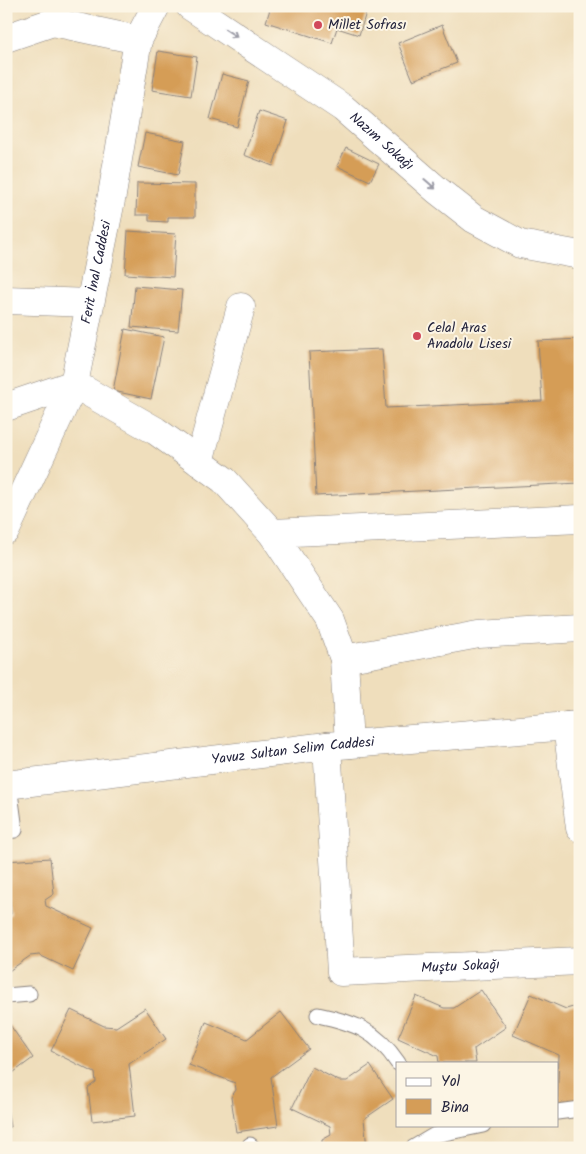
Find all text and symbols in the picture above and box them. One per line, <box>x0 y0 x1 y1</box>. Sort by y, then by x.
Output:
place label: Millet Sofrası <box>328 14 407 36</box>
marker: Millet Sofrası <box>312 19 324 31</box>
one-way arrow <box>224 28 238 38</box>
street label: Nazım Sokağı <box>344 107 419 176</box>
one-way arrow <box>423 178 436 190</box>
street label: Ferit İnal Caddesi <box>75 218 118 326</box>
place label: Celal Aras Anadolu Lisesi <box>427 317 512 355</box>
marker: Celal Aras Anadolu Lisesi <box>411 330 423 342</box>
street label: Yavuz Sultan Selim Caddesi <box>210 731 376 771</box>
street label: Muştu Sokağı <box>421 954 501 979</box>
legend <box>396 1062 558 1126</box>
text: Yol <box>441 1070 460 1094</box>
text: Bina <box>441 1096 469 1120</box>

